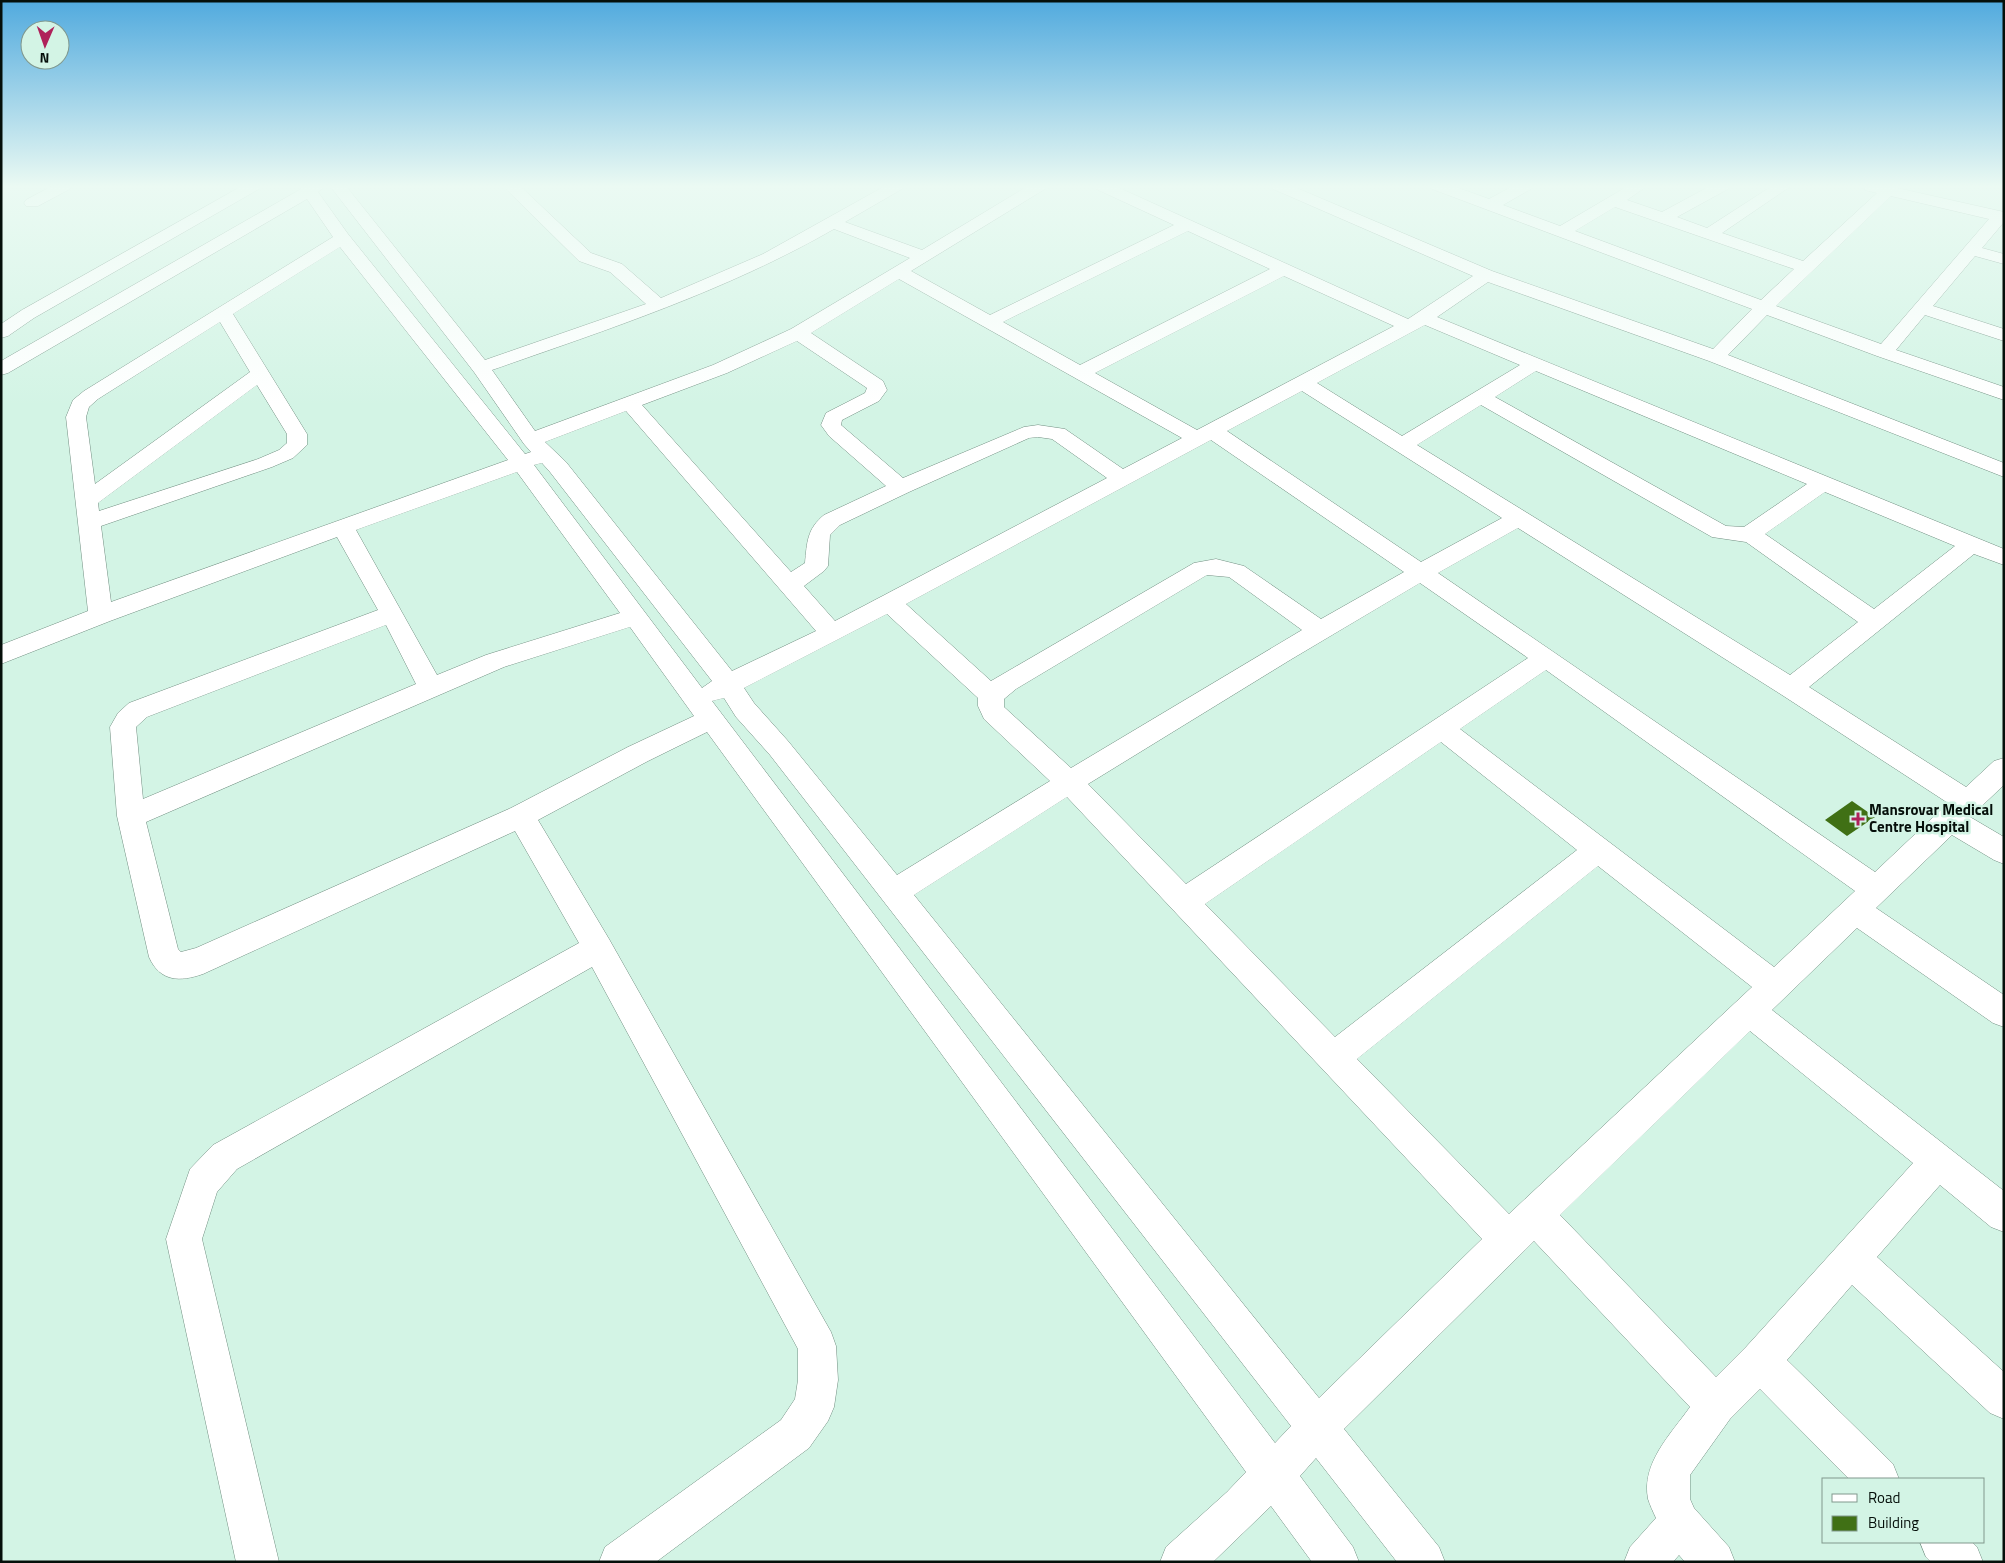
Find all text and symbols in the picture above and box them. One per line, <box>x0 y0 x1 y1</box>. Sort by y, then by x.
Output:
north arrow <box>20 20 70 70</box>
text: N <box>39 48 50 69</box>
place label: Mansrovar Medical Centre Hospital <box>1869 798 1993 838</box>
marker: Mansrovar Medical Centre Hospital <box>1851 812 1865 826</box>
legend <box>1822 1478 1985 1543</box>
text: Road <box>1868 1486 1900 1509</box>
text: Building <box>1868 1511 1919 1534</box>

